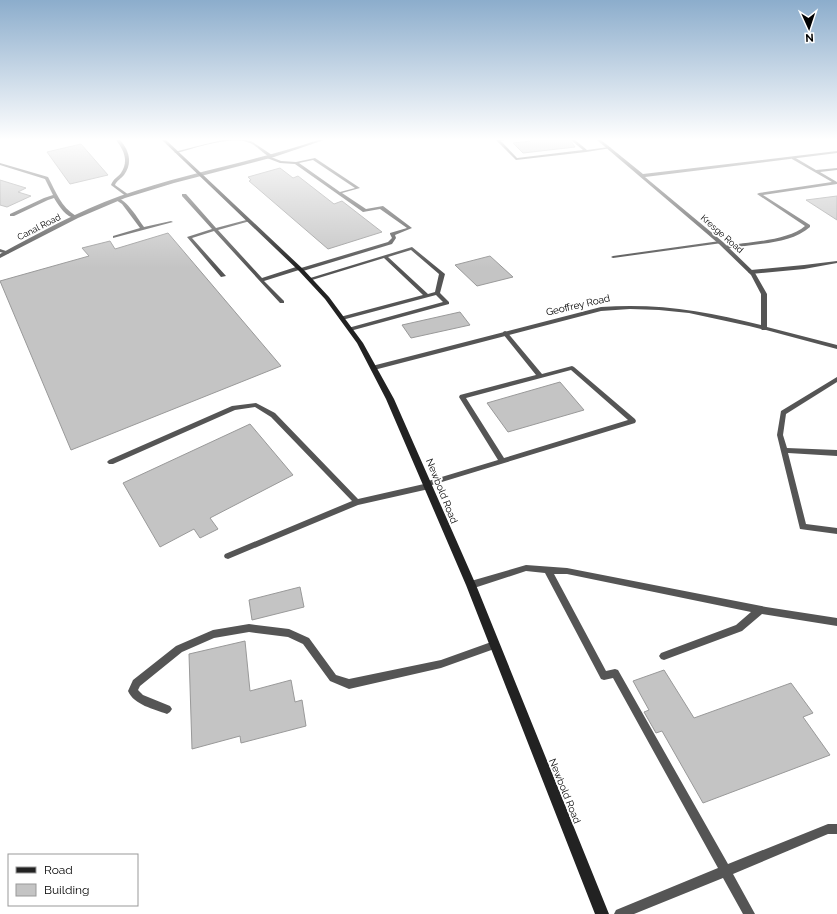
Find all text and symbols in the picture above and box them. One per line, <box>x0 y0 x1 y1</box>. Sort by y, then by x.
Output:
north arrow <box>789 8 829 48</box>
text: N <box>805 31 814 44</box>
street label: Canal Road <box>16 212 63 242</box>
street label: Kresge Road <box>699 213 746 255</box>
street label: Geoffrey Road <box>545 292 611 318</box>
street label: Newbold Road <box>424 457 460 525</box>
street label: Newbold Road <box>547 757 583 825</box>
legend <box>8 854 138 906</box>
text: Road <box>44 863 73 877</box>
text: Building <box>44 883 90 897</box>

